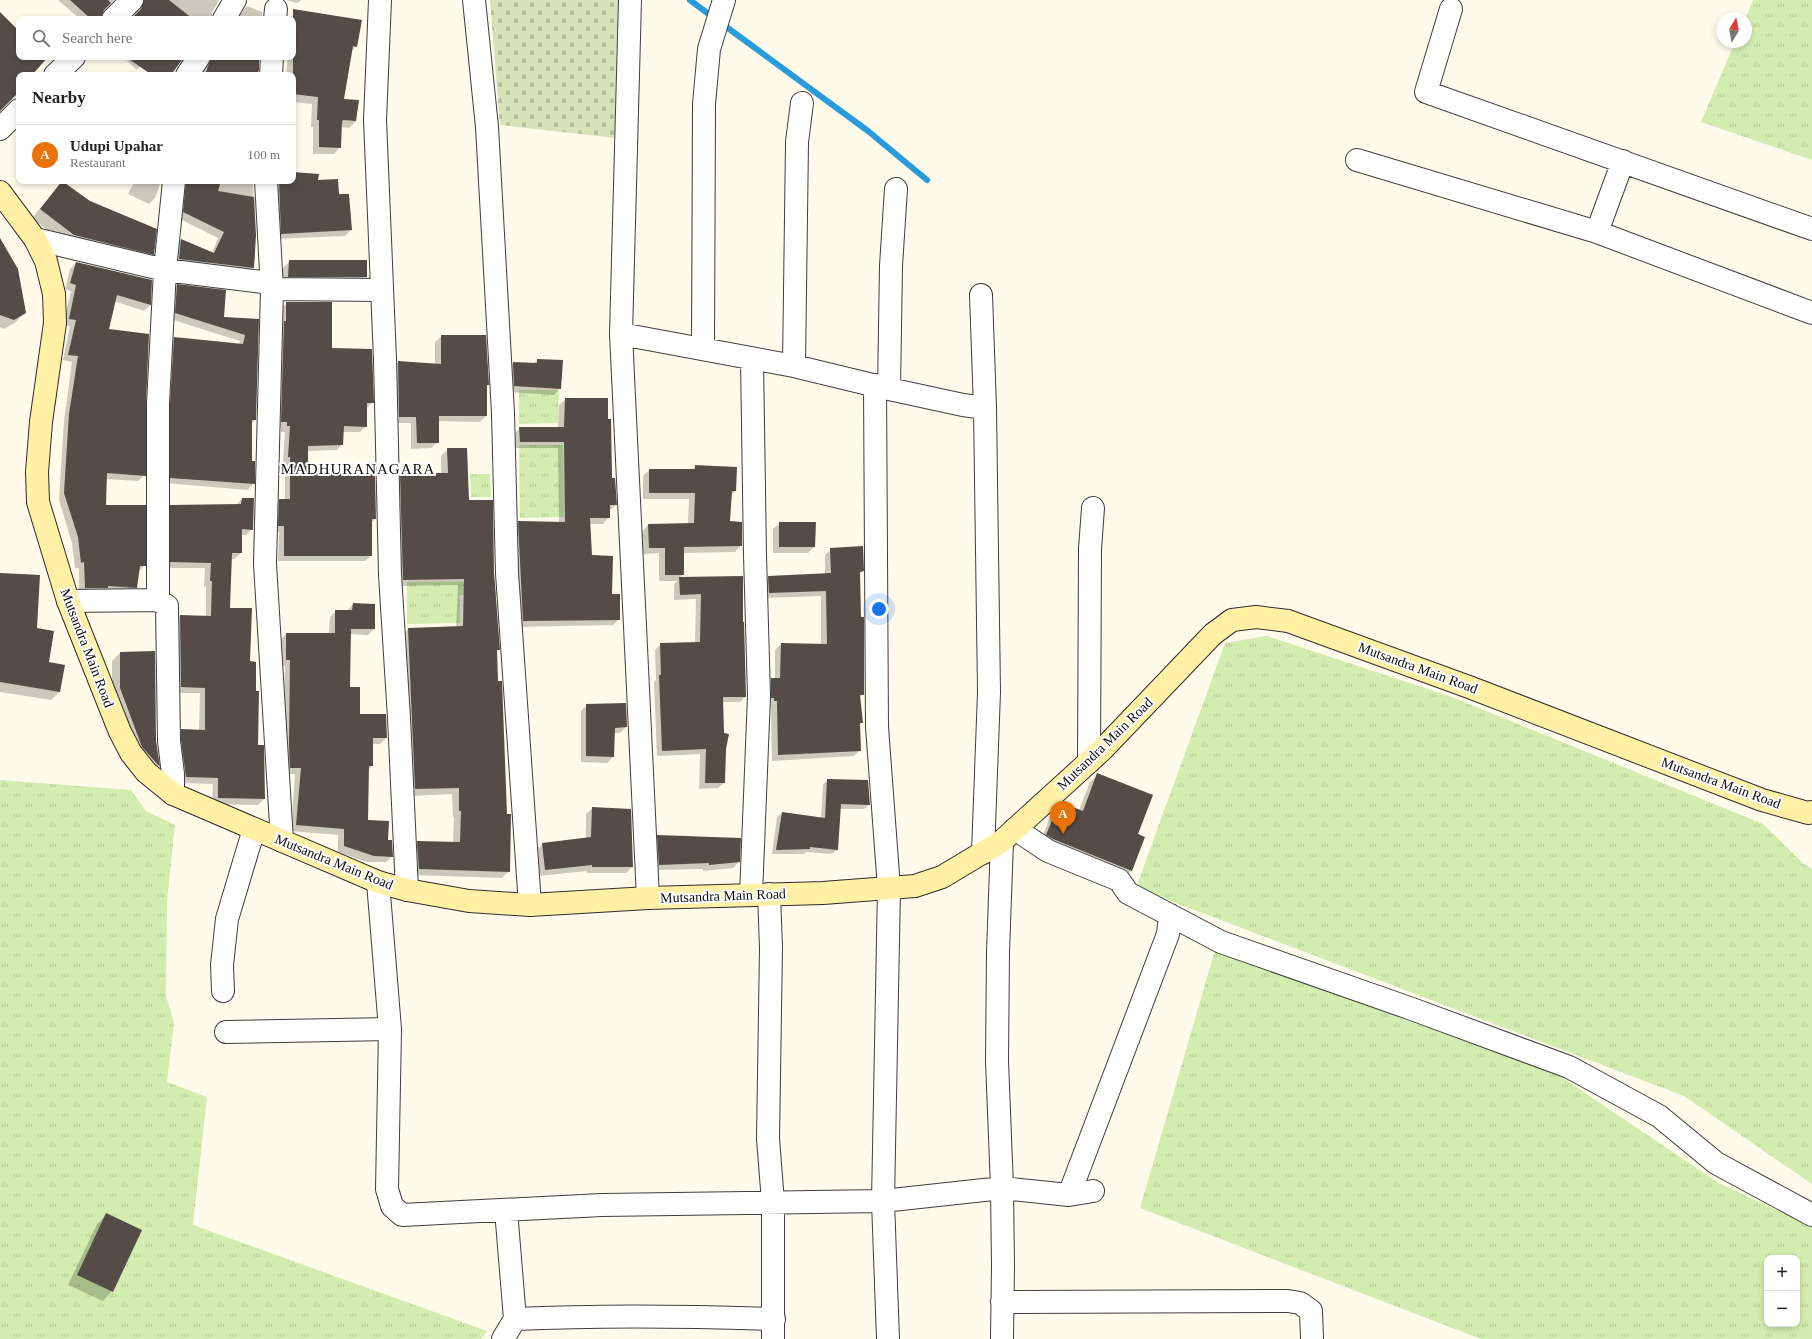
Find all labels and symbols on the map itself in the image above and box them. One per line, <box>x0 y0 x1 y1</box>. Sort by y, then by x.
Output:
north arrow <box>1716 12 1752 48</box>
district label: MADHURANAGARA <box>281 461 435 477</box>
street label: Mutsandra Main Road <box>57 587 117 709</box>
your location <box>869 599 889 619</box>
street label: Mutsandra Main Road <box>1356 639 1480 697</box>
street label: Mutsandra Main Road <box>1054 695 1156 793</box>
street label: Mutsandra Main Road <box>1659 754 1783 812</box>
pin: A <box>1050 801 1076 834</box>
street label: Mutsandra Main Road <box>273 831 395 893</box>
street label: Mutsandra Main Road <box>660 886 786 906</box>

